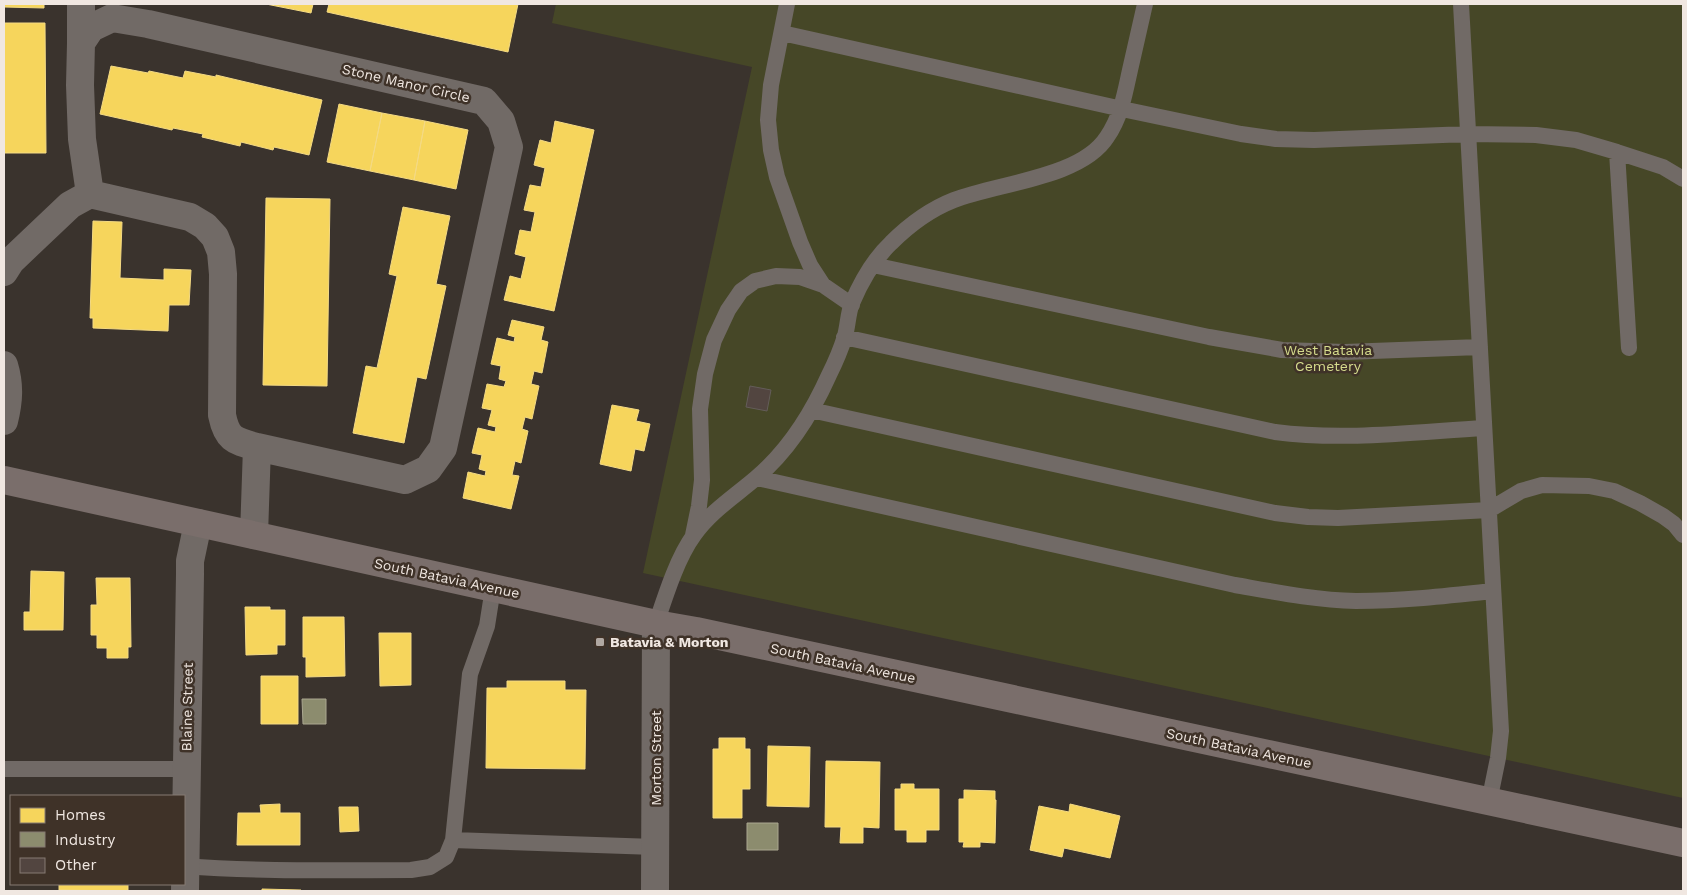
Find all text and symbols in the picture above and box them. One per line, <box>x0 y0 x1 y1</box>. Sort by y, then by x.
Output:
street label: Stone Manor Circle <box>340 60 472 106</box>
park label: West Batavia Cemetery <box>1284 342 1372 374</box>
street label: South Batavia Avenue <box>373 555 521 601</box>
place label: Batavia & Morton <box>610 634 729 650</box>
marker: Batavia & Morton <box>594 636 606 648</box>
street label: South Batavia Avenue <box>769 640 917 686</box>
street label: Blaine Street <box>178 662 196 752</box>
street label: Morton Street <box>648 710 664 806</box>
street label: South Batavia Avenue <box>1165 725 1313 771</box>
legend <box>10 795 185 885</box>
text: Homes <box>55 806 106 824</box>
text: Industry <box>55 831 116 849</box>
text: Other <box>55 856 97 874</box>

